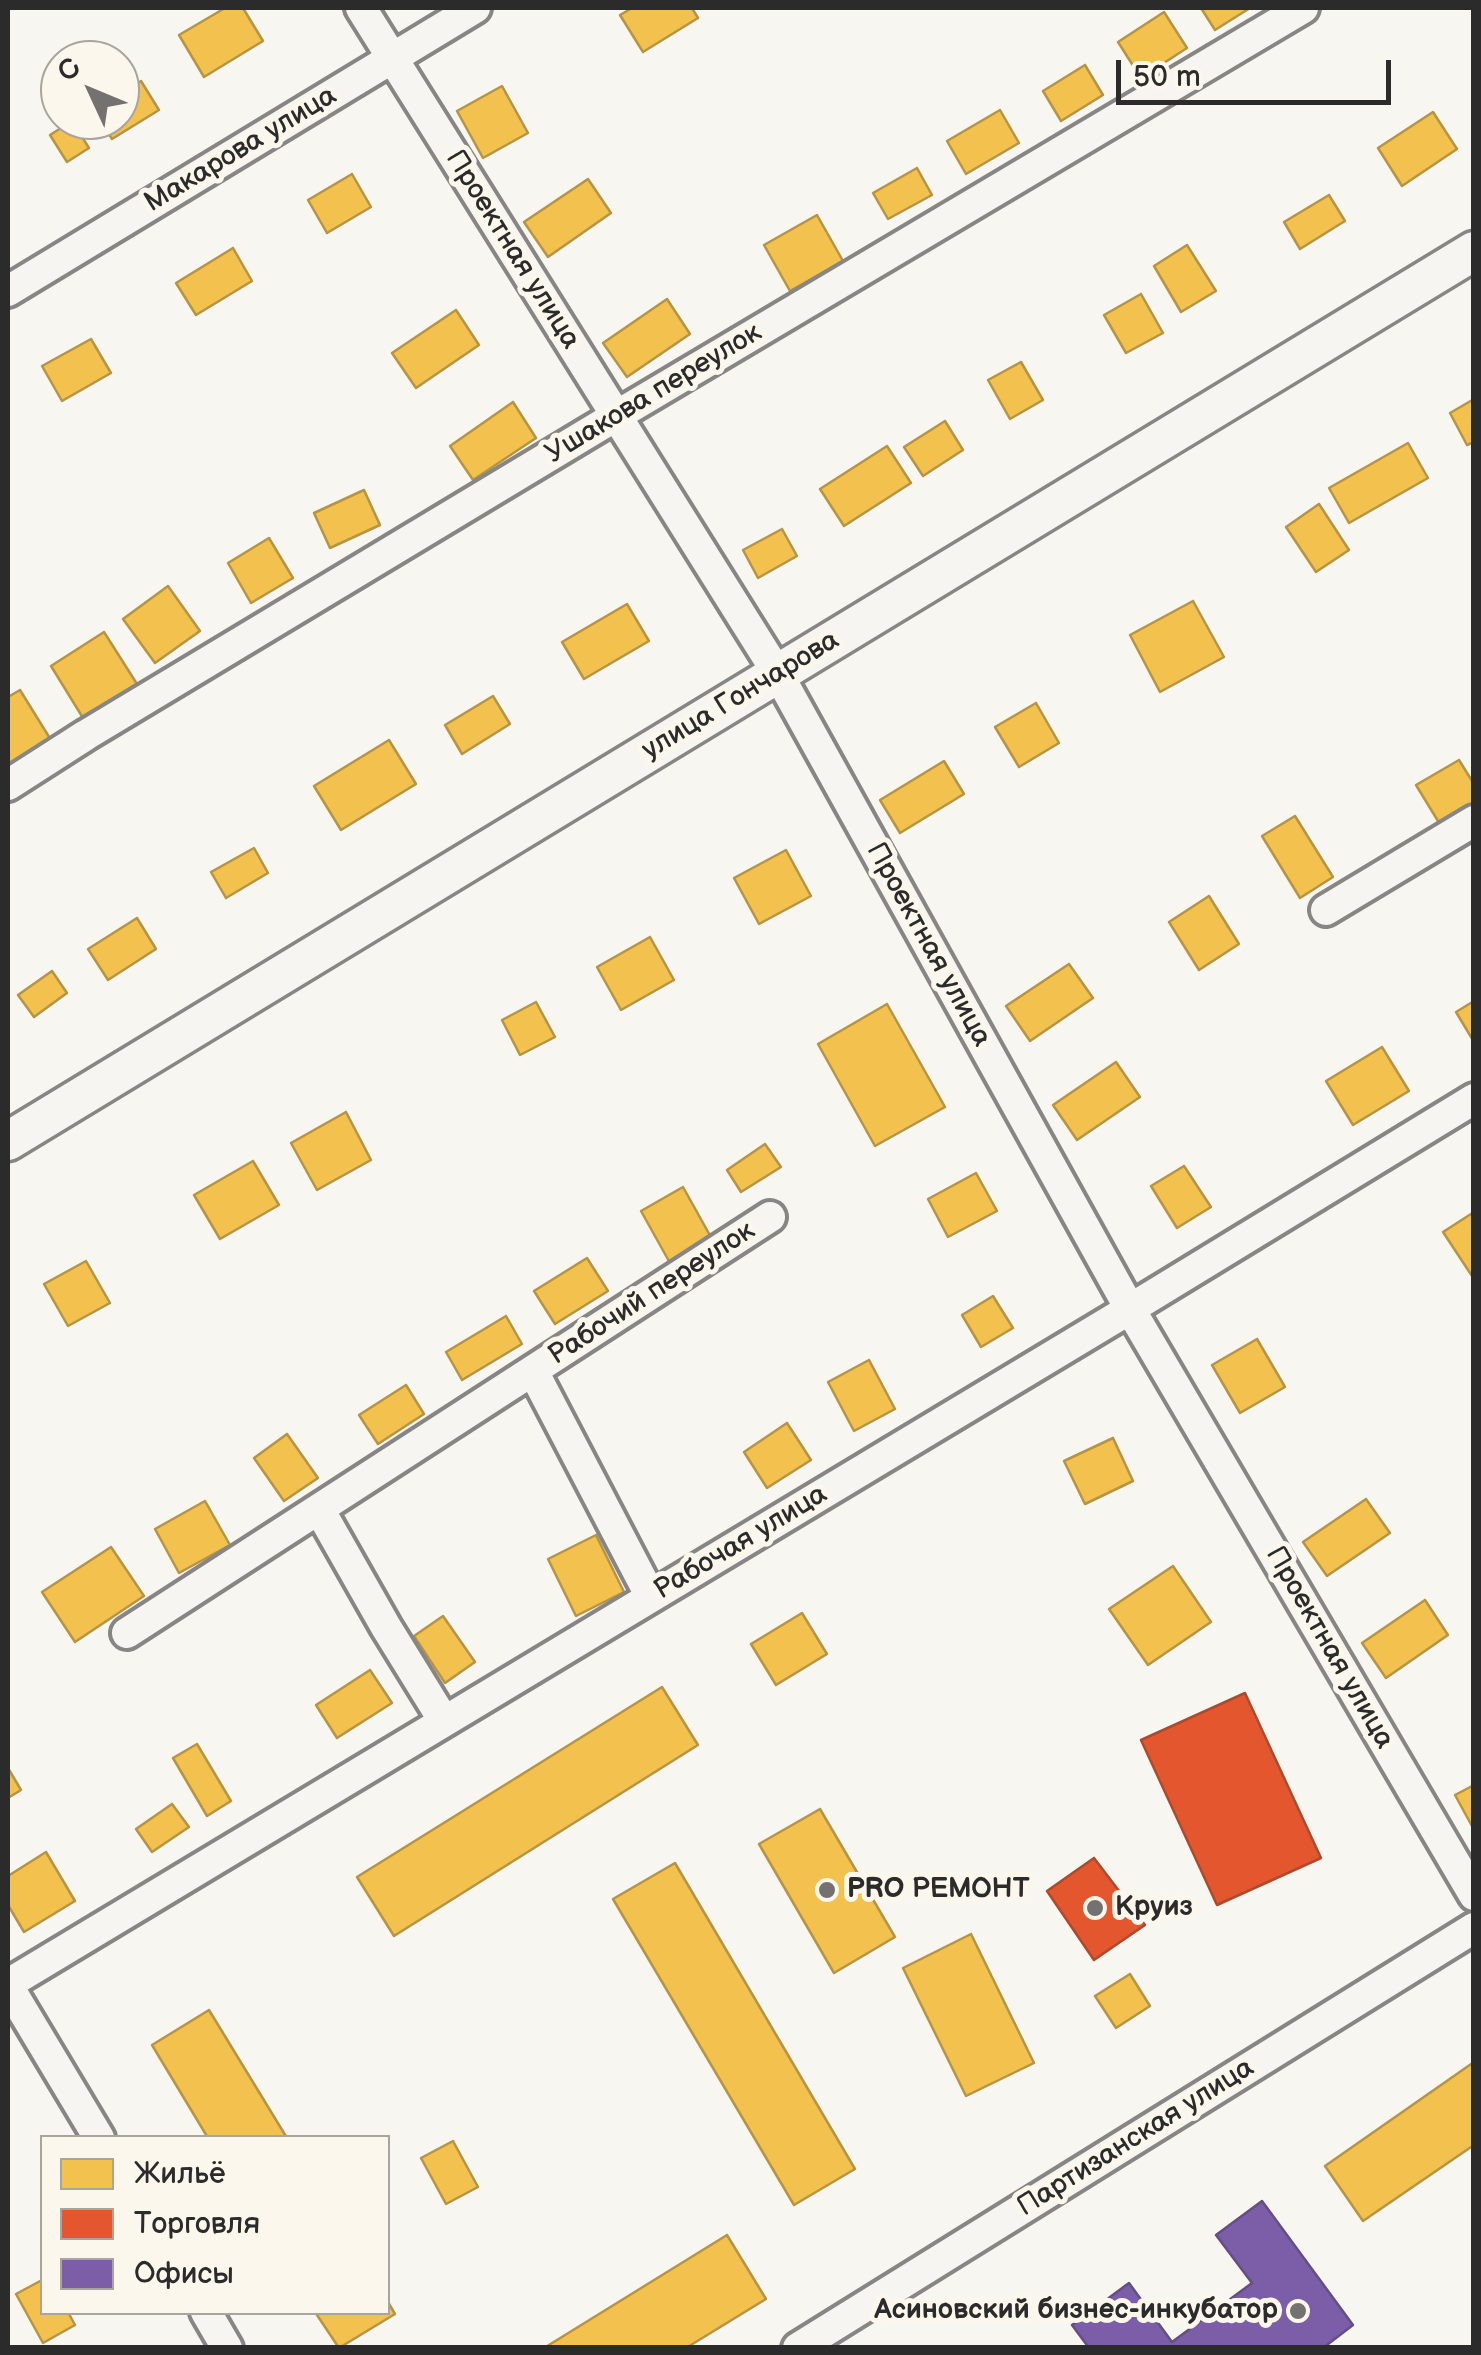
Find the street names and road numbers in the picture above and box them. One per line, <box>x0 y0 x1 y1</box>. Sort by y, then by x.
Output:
street label: Макарова улица <box>139 80 343 220</box>
street label: Проектная улица <box>437 144 587 356</box>
street label: Ушакова переулок <box>540 316 768 472</box>
street label: улица Гончарова <box>637 624 845 768</box>
street label: Проектная улица <box>858 837 998 1053</box>
street label: Рабочий переулок <box>542 1215 762 1373</box>
street label: Рабочая улица <box>648 1478 834 1608</box>
street label: Проектная улица <box>1257 1541 1401 1755</box>
street label: Партизанская улица <box>1012 2052 1260 2224</box>

